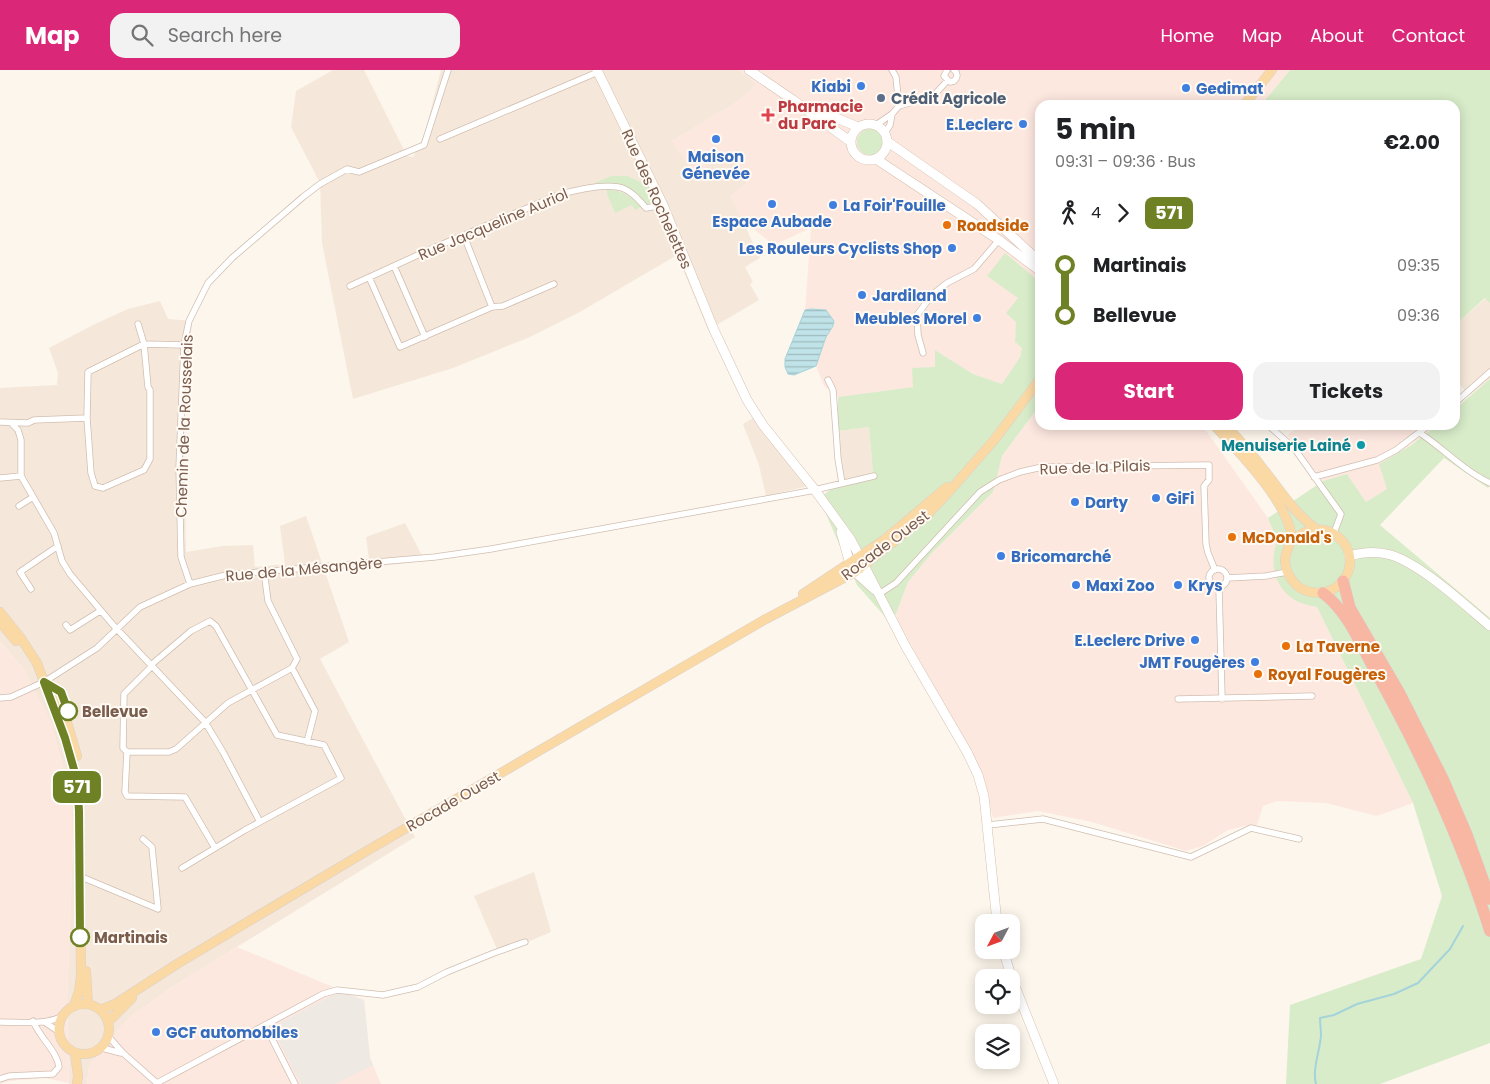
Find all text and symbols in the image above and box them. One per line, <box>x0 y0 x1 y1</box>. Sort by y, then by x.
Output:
search box <box>110 13 460 58</box>
text: Map <box>25 19 80 52</box>
icon: search <box>128 21 156 49</box>
text: Search here <box>168 22 282 49</box>
text: Home <box>1160 23 1214 48</box>
text: Map <box>1242 23 1282 48</box>
text: About <box>1310 23 1364 48</box>
text: Contact <box>1392 23 1465 48</box>
place label: Kiabi <box>811 76 851 97</box>
place label: Gedimat <box>1196 78 1263 99</box>
marker: Kiabi <box>855 80 867 92</box>
marker: Gedimat <box>1180 82 1192 94</box>
place label: Crédit Agricole <box>891 88 1006 109</box>
marker: Crédit Agricole <box>875 92 887 104</box>
place label: Pharmacie du Parc <box>778 96 863 134</box>
marker: Pharmacie du Parc <box>762 109 774 121</box>
text: 5 min <box>1055 110 1136 149</box>
place label: E.Leclerc <box>946 114 1013 135</box>
marker: E.Leclerc <box>1017 118 1029 130</box>
street label: Rue des Rochelettes <box>617 126 697 272</box>
text: €2.00 <box>1384 129 1440 156</box>
marker: Maison Génevée <box>710 133 722 145</box>
place label: Maison Génevée <box>682 146 750 184</box>
text: 09:31 – 09:36 · Bus <box>1055 150 1196 173</box>
street label: Rue Jacqueline Auriol <box>415 183 571 265</box>
place label: La Foir'Fouille <box>843 195 946 216</box>
marker: Espace Aubade <box>766 198 778 210</box>
marker: La Foir'Fouille <box>827 199 839 211</box>
icon: walk <box>1055 199 1083 227</box>
icon: forward <box>1109 199 1137 227</box>
text: 571 <box>1155 200 1183 225</box>
text: 4 <box>1091 201 1101 224</box>
place label: Espace Aubade <box>712 211 832 232</box>
place label: Roadside <box>957 215 1029 236</box>
marker: Roadside <box>941 219 953 231</box>
place label: Les Rouleurs Cyclists Shop <box>739 238 942 259</box>
marker: Les Rouleurs Cyclists Shop <box>946 242 958 254</box>
text: Martinais <box>1093 252 1187 279</box>
text: 09:35 <box>1397 254 1440 277</box>
place label: Jardiland <box>872 285 947 306</box>
marker: Jardiland <box>856 289 868 301</box>
text: Bellevue <box>1093 302 1177 329</box>
text: 09:36 <box>1397 304 1440 327</box>
place label: Meubles Morel <box>855 308 967 329</box>
marker: Meubles Morel <box>971 312 983 324</box>
street label: Chemin de la Rousselais <box>170 334 198 518</box>
button: Start <box>1055 362 1243 420</box>
button: Tickets <box>1253 362 1440 420</box>
place label: Menuiserie Lainé <box>1221 435 1351 456</box>
marker: Menuiserie Lainé <box>1355 439 1367 451</box>
street label: Rue de la Pilais <box>1039 455 1151 479</box>
place label: GiFi <box>1166 488 1195 509</box>
place label: Darty <box>1085 492 1129 513</box>
marker: GiFi <box>1150 492 1162 504</box>
marker: Darty <box>1069 496 1081 508</box>
street label: Rocade Ouest <box>837 505 933 585</box>
place label: McDonald's <box>1242 527 1332 548</box>
marker: McDonald's <box>1226 531 1238 543</box>
place label: Bricomarché <box>1011 546 1111 567</box>
marker: Bricomarché <box>995 550 1007 562</box>
street label: Rue de la Mésangère <box>225 552 383 586</box>
place label: Maxi Zoo <box>1086 575 1155 596</box>
place label: Krys <box>1188 575 1223 596</box>
marker: Maxi Zoo <box>1070 579 1082 591</box>
marker: Krys <box>1172 579 1184 591</box>
place label: E.Leclerc Drive <box>1074 630 1185 651</box>
marker: E.Leclerc Drive <box>1189 634 1201 646</box>
place label: La Taverne <box>1296 636 1380 657</box>
marker: La Taverne <box>1280 640 1292 652</box>
place label: JMT Fougères <box>1139 652 1245 673</box>
marker: JMT Fougères <box>1249 656 1261 668</box>
place label: Royal Fougères <box>1268 664 1386 685</box>
marker: Royal Fougères <box>1252 668 1264 680</box>
marker: Bellevue <box>58 701 78 721</box>
place label: Bellevue <box>82 701 148 722</box>
street label: Rocade Ouest <box>402 766 504 836</box>
line badge: 571 <box>48 771 106 803</box>
text: 571 <box>63 774 91 799</box>
north arrow <box>975 914 1020 959</box>
map controls <box>975 914 1020 1069</box>
marker: Martinais <box>70 927 90 947</box>
place label: Martinais <box>94 927 168 948</box>
button: locate <box>975 969 1020 1014</box>
place label: GCF automobiles <box>166 1022 298 1043</box>
button: layers <box>975 1024 1020 1069</box>
marker: GCF automobiles <box>150 1026 162 1038</box>

